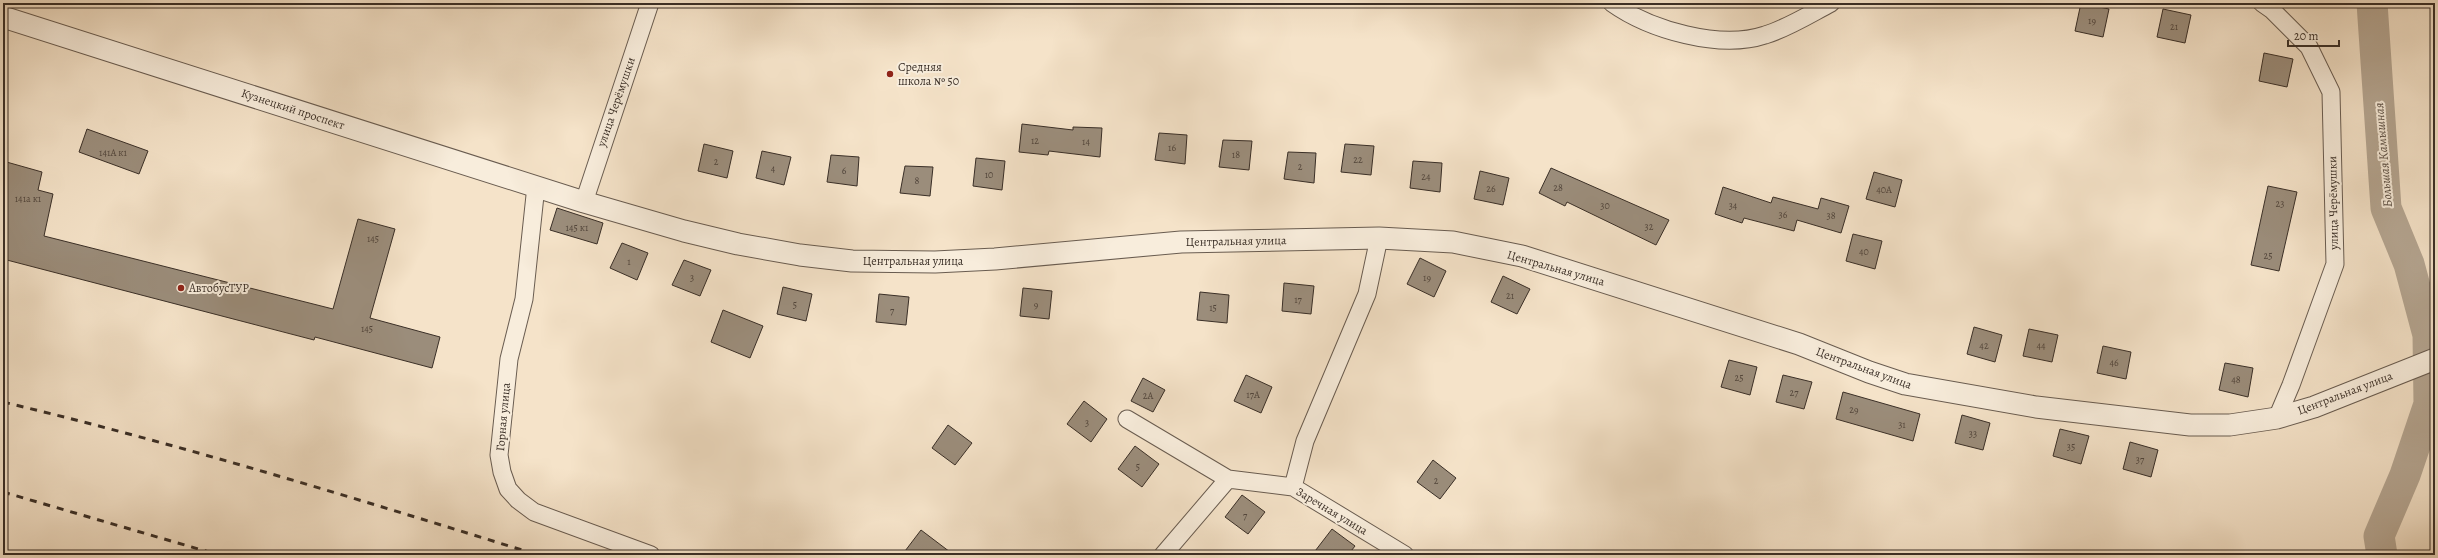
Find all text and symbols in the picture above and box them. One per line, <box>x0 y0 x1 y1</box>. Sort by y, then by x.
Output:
house number: 19 <box>2088 14 2096 27</box>
house number: 21 <box>2170 20 2179 33</box>
scale bar <box>2288 22 2339 48</box>
text: 20 m <box>2294 28 2318 44</box>
street label: улица Черёмушки <box>593 55 639 150</box>
place label: Средняя школа № 50 <box>898 59 959 89</box>
marker: Средняя школа № 50 <box>885 69 895 79</box>
street label: Кузнецкий проспект <box>239 85 347 133</box>
water label: Большая Камышная <box>2370 102 2396 208</box>
house number: 12 <box>1031 134 1039 147</box>
house number: 14 <box>1082 135 1090 148</box>
house number: 16 <box>1168 141 1176 154</box>
house number: 141А к1 <box>99 146 127 159</box>
house number: 18 <box>1232 148 1240 161</box>
house number: 22 <box>1353 153 1363 166</box>
house number: 2 <box>714 155 719 168</box>
street label: улица Черёмушки <box>2324 156 2342 251</box>
house number: 2 <box>1298 160 1303 173</box>
house number: 4 <box>771 162 776 175</box>
house number: 6 <box>842 164 847 177</box>
house number: 10 <box>985 168 993 181</box>
house number: 24 <box>1421 170 1431 183</box>
house number: 8 <box>915 174 920 187</box>
house number: 28 <box>1553 181 1563 194</box>
house number: 26 <box>1486 182 1496 195</box>
house number: 40А <box>1876 183 1892 196</box>
house number: 141а к1 <box>15 192 42 205</box>
house number: 23 <box>2276 197 2284 210</box>
house number: 30 <box>1600 199 1610 212</box>
house number: 34 <box>1729 199 1738 212</box>
house number: 36 <box>1779 208 1788 221</box>
house number: 38 <box>1826 209 1836 222</box>
house number: 32 <box>1645 220 1654 233</box>
house number: 145 к1 <box>566 221 589 234</box>
house number: 145 <box>367 232 379 245</box>
street label: Центральная улица <box>1186 232 1287 250</box>
house number: 40 <box>1859 245 1869 258</box>
street label: Центральная улица <box>1505 246 1607 290</box>
house number: 25 <box>2263 249 2273 262</box>
street label: Центральная улица <box>863 253 964 269</box>
house number: 1 <box>627 255 631 268</box>
house number: 3 <box>690 271 694 284</box>
house number: 19 <box>1423 271 1431 284</box>
place label: АвтобусТУР <box>188 280 249 296</box>
marker: АвтобусТУР <box>176 283 186 293</box>
house number: 21 <box>1506 289 1515 302</box>
house number: 17 <box>1294 293 1303 306</box>
house number: 5 <box>793 298 797 311</box>
house number: 9 <box>1034 298 1039 311</box>
house number: 15 <box>1209 301 1217 314</box>
house number: 7 <box>890 304 895 317</box>
house number: 145 <box>361 322 373 335</box>
house number: 42 <box>1979 339 1989 352</box>
house number: 44 <box>2036 339 2046 352</box>
street label: Центральная улица <box>1814 343 1914 393</box>
house number: 46 <box>2109 356 2119 369</box>
street label: Центральная улица <box>2295 367 2395 419</box>
house number: 25 <box>1734 371 1744 384</box>
house number: 48 <box>2231 373 2241 386</box>
street label: Горная улица <box>492 382 514 452</box>
house number: 27 <box>1790 386 1799 399</box>
house number: 17А <box>1246 388 1260 401</box>
house number: 2А <box>1143 389 1153 402</box>
house number: 29 <box>1849 403 1859 416</box>
house number: 3 <box>1085 416 1089 429</box>
house number: 31 <box>1898 418 1906 431</box>
house number: 33 <box>1969 427 1977 440</box>
house number: 35 <box>2067 440 2075 453</box>
house number: 37 <box>2136 453 2145 466</box>
house number: 5 <box>1136 460 1140 473</box>
house number: 2 <box>1434 474 1439 487</box>
street label: Заречная улица <box>1293 483 1371 539</box>
house number: 7 <box>1243 509 1248 522</box>

